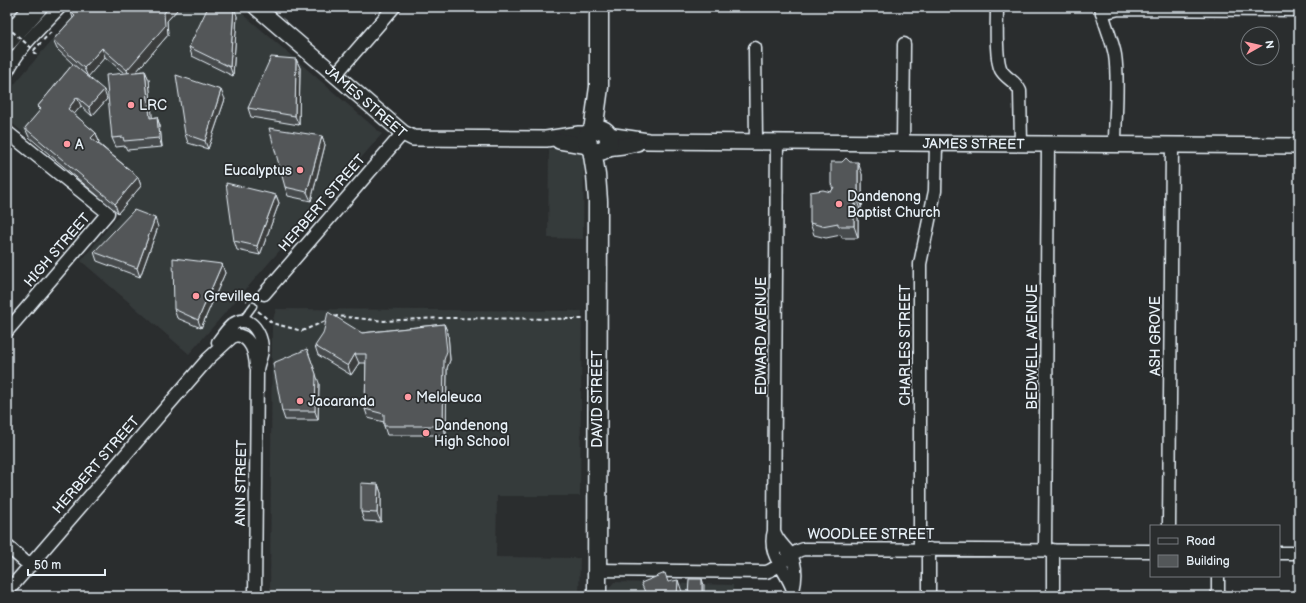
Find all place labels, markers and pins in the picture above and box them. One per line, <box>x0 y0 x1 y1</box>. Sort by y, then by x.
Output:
place label: LRC <box>139 97 167 114</box>
marker: LRC <box>126 100 136 110</box>
place label: A <box>75 136 84 153</box>
marker: A <box>62 139 72 149</box>
place label: Eucalyptus <box>224 162 292 179</box>
marker: Eucalyptus <box>295 165 305 175</box>
place label: Dandenong Baptist Church <box>847 188 941 221</box>
marker: Dandenong Baptist Church <box>834 199 844 209</box>
place label: Grevillea <box>204 288 260 305</box>
marker: Grevillea <box>191 291 201 301</box>
place label: Melaleuca <box>416 389 482 406</box>
marker: Melaleuca <box>403 392 413 402</box>
place label: Jacaranda <box>308 393 375 410</box>
marker: Jacaranda <box>295 396 305 406</box>
place label: Dandenong High School <box>434 417 510 450</box>
marker: Dandenong High School <box>421 428 431 438</box>

